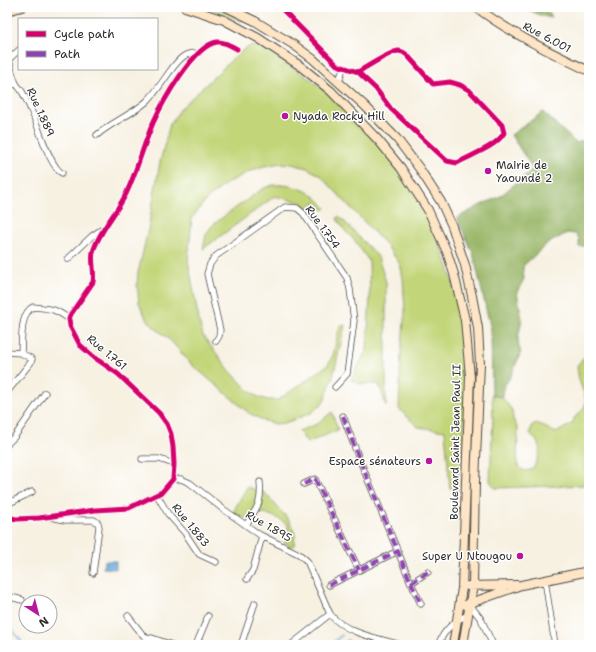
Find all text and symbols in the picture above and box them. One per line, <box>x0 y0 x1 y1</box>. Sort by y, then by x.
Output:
legend <box>18 18 158 70</box>
street label: Rue 6.001 <box>520 18 574 56</box>
text: Cycle path <box>54 26 115 42</box>
text: Path <box>54 46 80 62</box>
street label: Rue 1.889 <box>23 85 58 139</box>
place label: Nyada Rocky Hill <box>293 109 386 124</box>
marker: Nyada Rocky Hill <box>280 111 290 121</box>
place label: Mairie de Yaoundé 2 <box>496 158 552 186</box>
marker: Mairie de Yaoundé 2 <box>483 166 493 176</box>
street label: Rue 1.754 <box>302 202 344 252</box>
street label: Rue 1.761 <box>84 331 130 373</box>
street label: Boulevard Saint Jean Paul II <box>447 364 464 520</box>
place label: Espace sénateurs <box>329 454 421 469</box>
marker: Espace sénateurs <box>424 456 434 466</box>
street label: Rue 1.883 <box>168 500 213 550</box>
street label: Rue 1.895 <box>243 507 295 546</box>
place label: Super U Ntougou <box>422 549 512 564</box>
marker: Super U Ntougou <box>515 551 525 561</box>
north arrow <box>18 594 58 634</box>
text: N <box>35 613 52 630</box>

